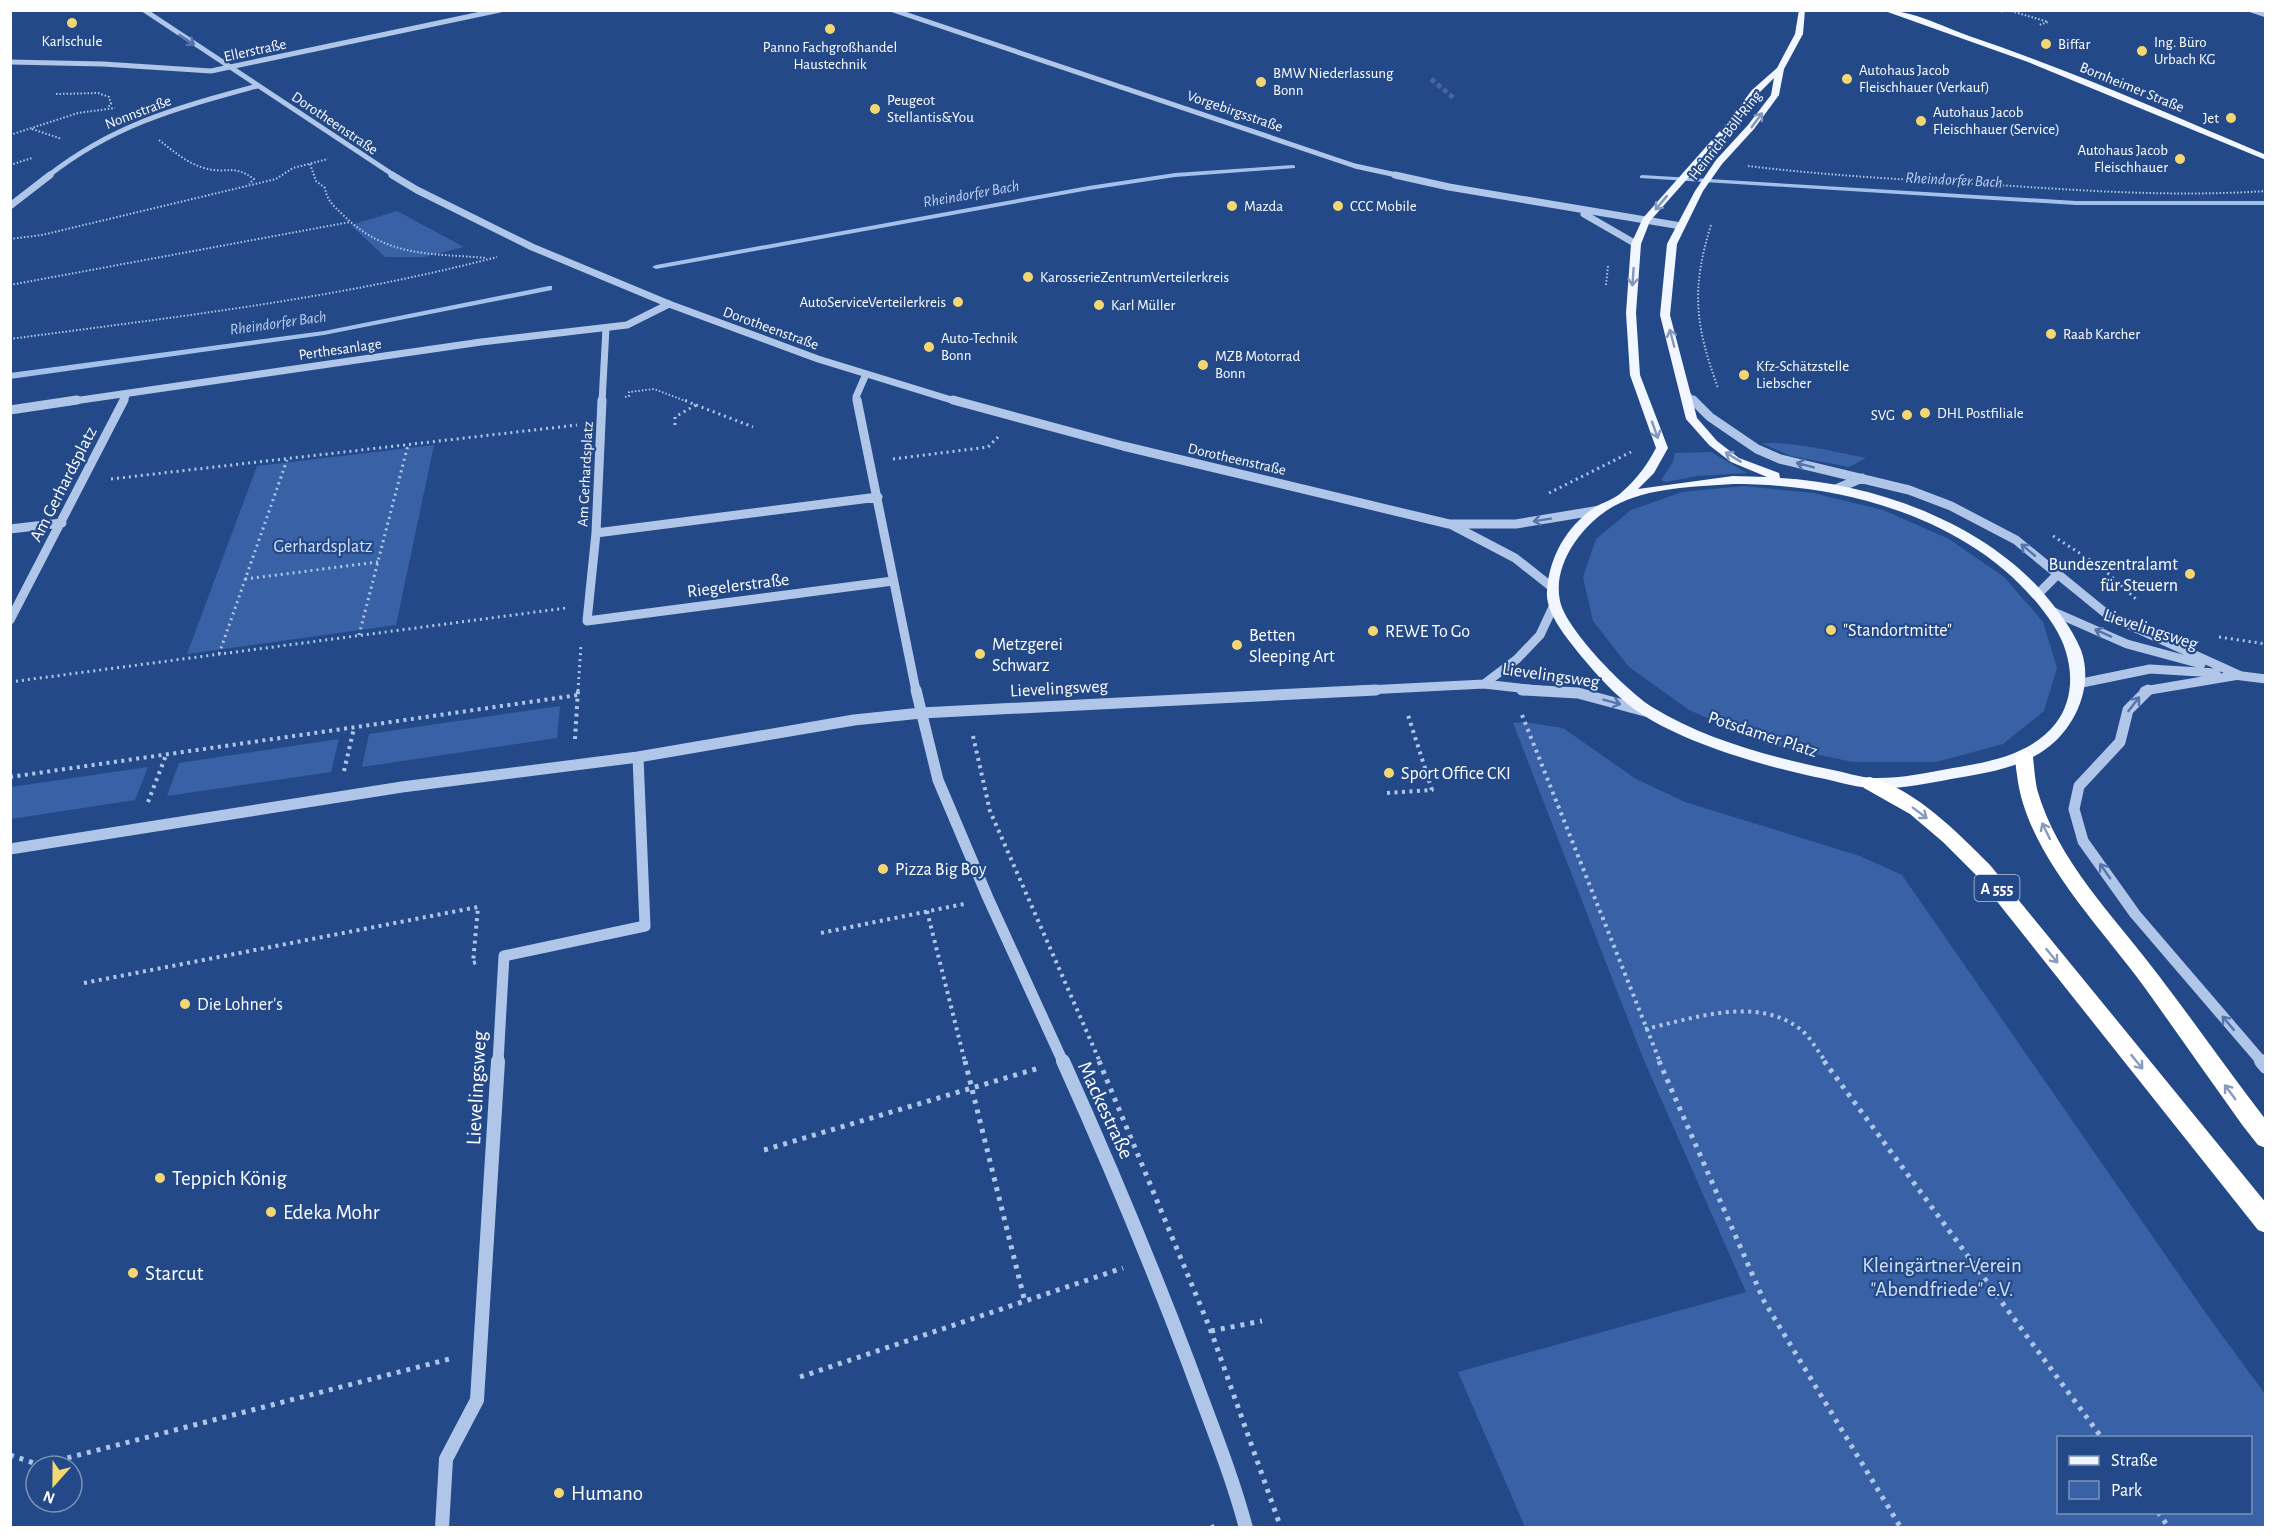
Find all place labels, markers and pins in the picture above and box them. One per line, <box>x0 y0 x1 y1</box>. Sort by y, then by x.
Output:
marker: Karlschule <box>65 16 79 30</box>
marker: Panno Fachgroßhandel Haustechnik <box>823 22 837 36</box>
place label: Karlschule <box>42 34 102 49</box>
place label: Ing. Büro Urbach KG <box>2154 35 2216 67</box>
marker: Biffar <box>2039 37 2053 51</box>
place label: Biffar <box>2058 37 2090 52</box>
place label: Panno Fachgroßhandel Haustechnik <box>763 40 897 72</box>
marker: Ing. Büro Urbach KG <box>2135 44 2149 58</box>
place label: Autohaus Jacob Fleischhauer (Verkauf) <box>1859 63 1989 95</box>
place label: BMW Niederlassung Bonn <box>1273 66 1394 98</box>
marker: Autohaus Jacob Fleischhauer (Verkauf) <box>1840 72 1854 86</box>
marker: BMW Niederlassung Bonn <box>1254 75 1268 89</box>
place label: Peugeot Stellantis&You <box>887 93 974 125</box>
marker: Peugeot Stellantis&You <box>868 102 882 116</box>
place label: Autohaus Jacob Fleischhauer (Service) <box>1933 105 2060 137</box>
place label: Jet <box>2203 111 2219 126</box>
marker: Jet <box>2224 111 2238 125</box>
marker: Autohaus Jacob Fleischhauer (Service) <box>1914 114 1928 128</box>
place label: Autohaus Jacob Fleischhauer <box>2078 143 2168 175</box>
marker: Autohaus Jacob Fleischhauer <box>2173 152 2187 166</box>
marker: Mazda <box>1225 199 1239 213</box>
place label: Mazda <box>1244 199 1283 214</box>
marker: CCC Mobile <box>1331 199 1345 213</box>
place label: CCC Mobile <box>1350 199 1417 214</box>
marker: KarosserieZentrumVerteilerkreis <box>1021 270 1035 284</box>
place label: KarosserieZentrumVerteilerkreis <box>1040 270 1229 285</box>
place label: AutoServiceVerteilerkreis <box>799 295 946 310</box>
marker: AutoServiceVerteilerkreis <box>951 295 965 309</box>
marker: Karl Müller <box>1092 298 1106 312</box>
place label: Karl Müller <box>1111 298 1175 313</box>
marker: Raab Karcher <box>2044 327 2058 341</box>
place label: Raab Karcher <box>2063 327 2140 342</box>
place label: Auto-Technik Bonn <box>941 331 1018 363</box>
marker: Auto-Technik Bonn <box>922 340 936 354</box>
place label: MZB Motorrad Bonn <box>1215 349 1300 381</box>
marker: MZB Motorrad Bonn <box>1196 358 1210 372</box>
place label: Kfz-Schätzstelle Liebscher <box>1756 359 1849 391</box>
marker: Kfz-Schätzstelle Liebscher <box>1737 368 1751 382</box>
marker: DHL Postfiliale <box>1918 406 1932 420</box>
place label: DHL Postfiliale <box>1937 406 2024 421</box>
place label: SVG <box>1871 408 1895 423</box>
marker: SVG <box>1900 408 1914 422</box>
place label: Bundeszentralamt für Steuern <box>2049 556 2178 595</box>
marker: Bundeszentralamt für Steuern <box>2183 567 2197 581</box>
place label: "Standortmitte" <box>1843 622 1952 640</box>
place label: REWE To Go <box>1385 623 1470 641</box>
marker: "Standortmitte" <box>1824 623 1838 637</box>
marker: REWE To Go <box>1366 624 1380 638</box>
place label: Betten Sleeping Art <box>1249 627 1335 666</box>
place label: Metzgerei Schwarz <box>992 636 1063 675</box>
marker: Betten Sleeping Art <box>1230 638 1244 652</box>
marker: Metzgerei Schwarz <box>973 647 987 661</box>
place label: Sport Office CKI <box>1401 765 1511 783</box>
marker: Sport Office CKI <box>1382 766 1396 780</box>
place label: Pizza Big Boy <box>895 861 987 879</box>
marker: Pizza Big Boy <box>876 862 890 876</box>
place label: Die Lohner's <box>197 996 283 1014</box>
marker: Die Lohner's <box>178 997 192 1011</box>
place label: Teppich König <box>172 1168 288 1189</box>
marker: Teppich König <box>153 1171 167 1185</box>
place label: Edeka Mohr <box>283 1202 380 1223</box>
marker: Edeka Mohr <box>264 1205 278 1219</box>
place label: Starcut <box>145 1263 204 1284</box>
marker: Starcut <box>126 1266 140 1280</box>
place label: Humano <box>571 1483 643 1504</box>
marker: Humano <box>552 1486 566 1500</box>

